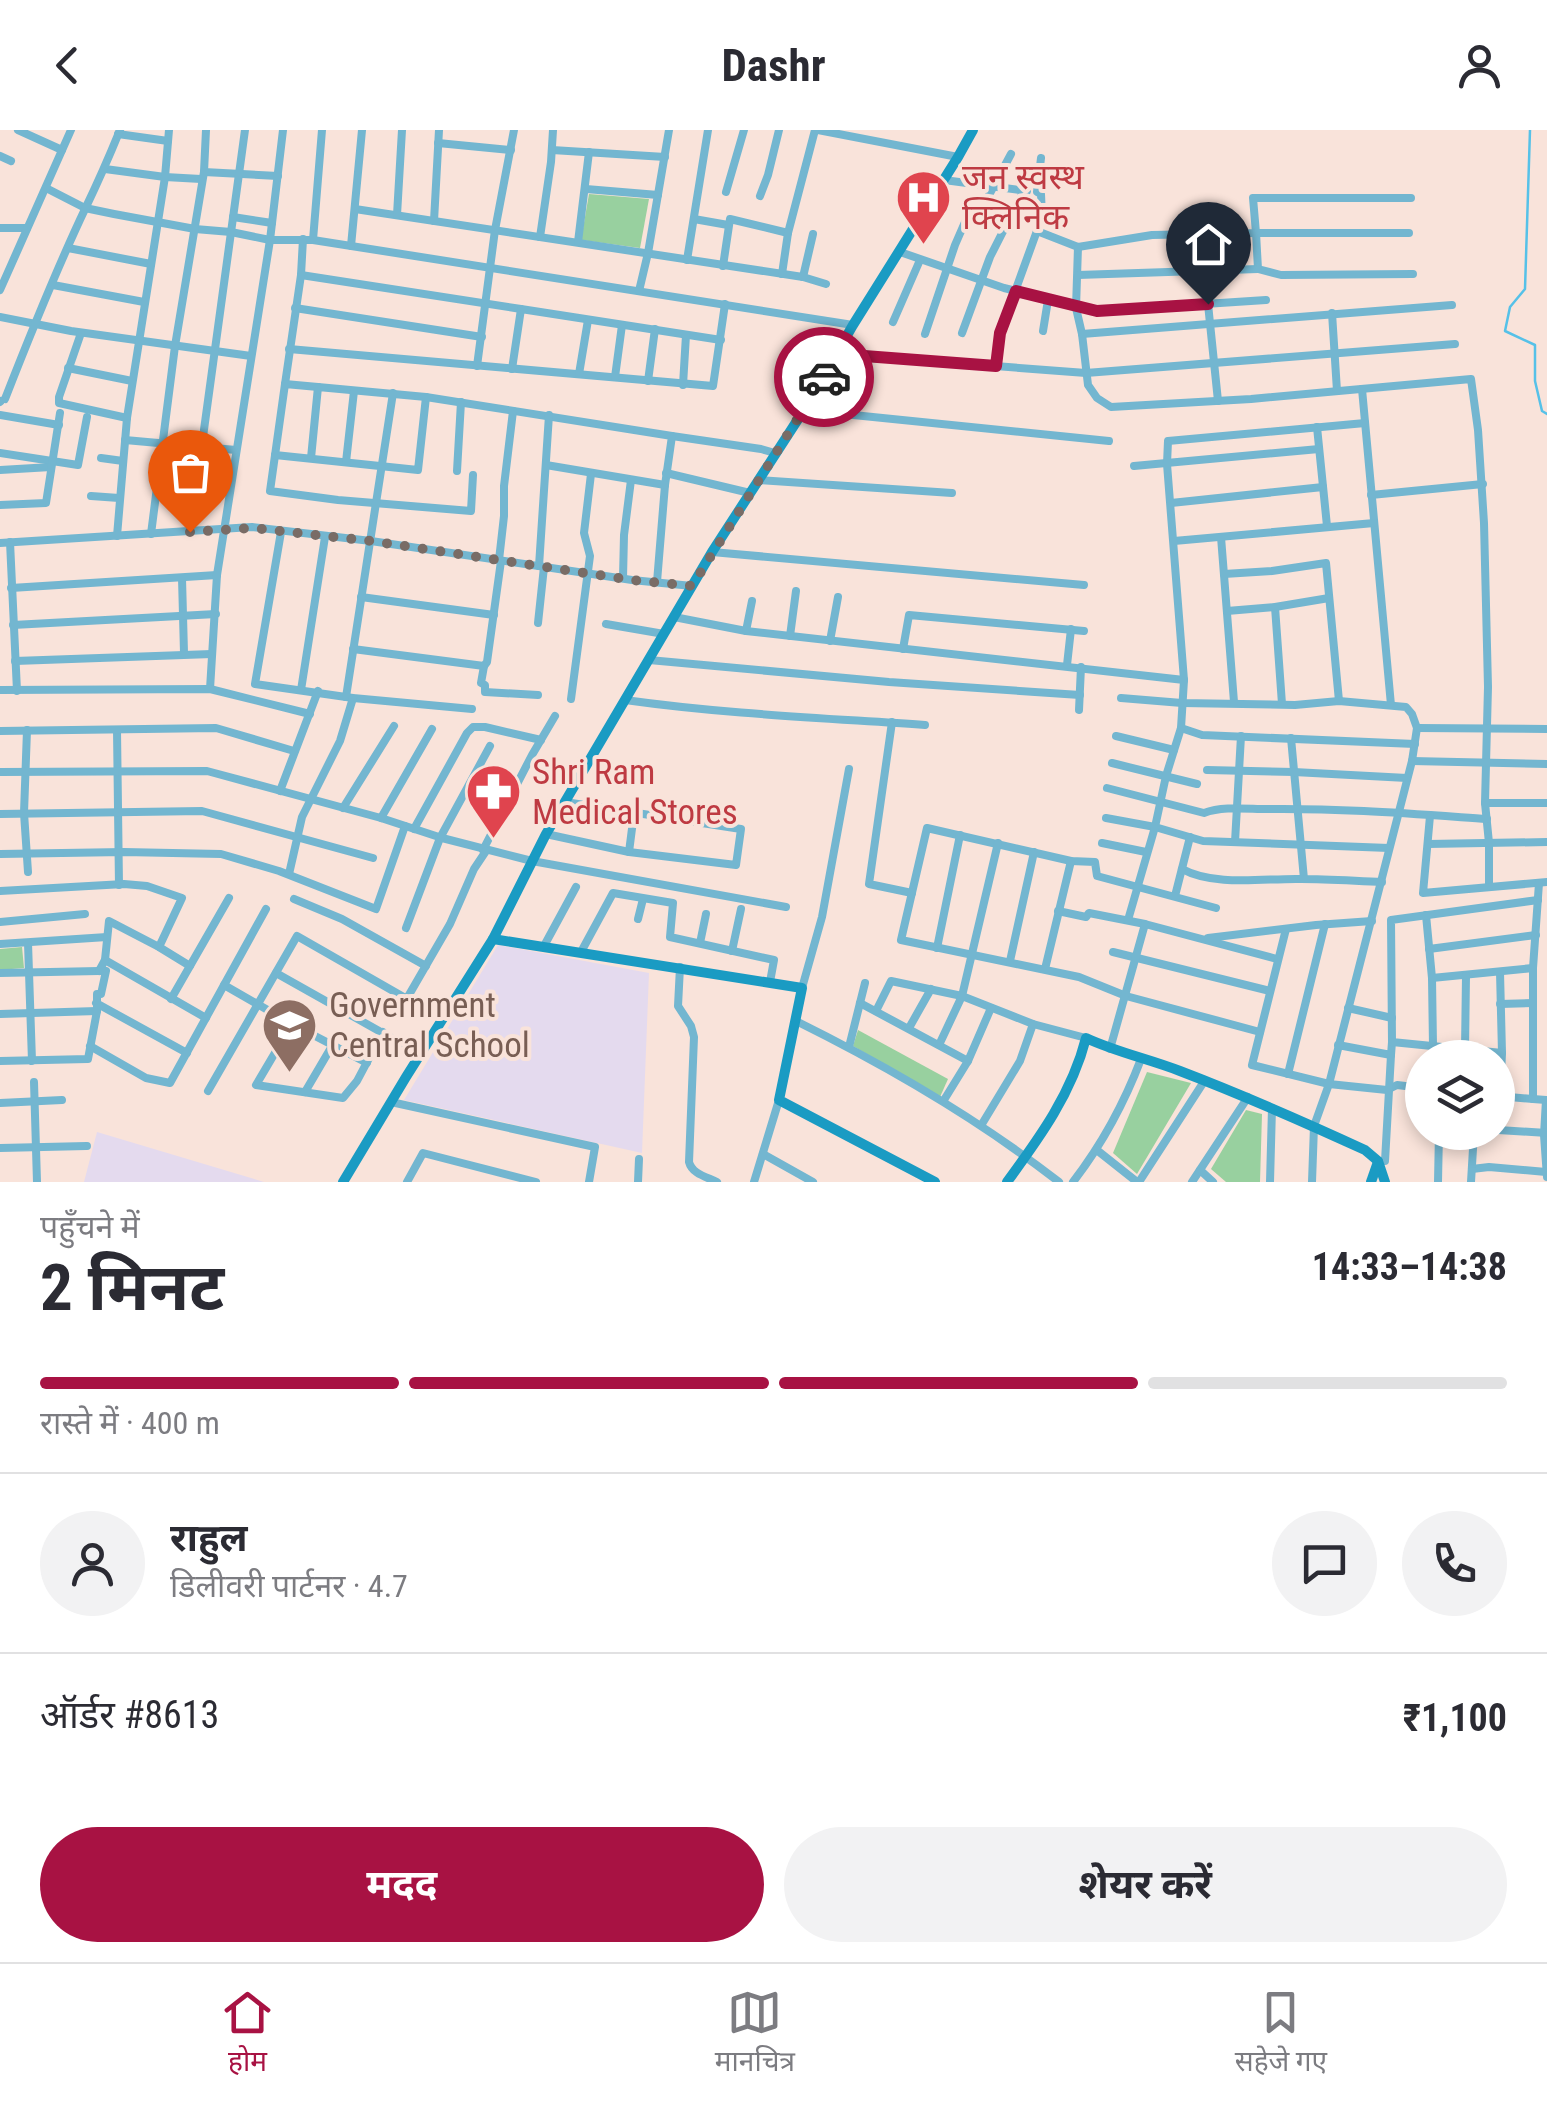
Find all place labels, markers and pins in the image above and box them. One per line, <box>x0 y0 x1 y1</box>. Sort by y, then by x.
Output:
place label: जन स्वस्थ क्लिनिक <box>962 157 1084 238</box>
hospital icon: जन स्वस्थ क्लिनिक <box>893 167 953 246</box>
pin <box>1166 202 1251 305</box>
pin <box>148 430 233 533</box>
place label: Shri Ram Medical Stores <box>532 752 738 833</box>
pharmacy icon: Shri Ram Medical Stores <box>463 762 523 841</box>
place label: Government Central School <box>329 985 530 1066</box>
school or university icon: Government Central School <box>260 995 320 1074</box>

